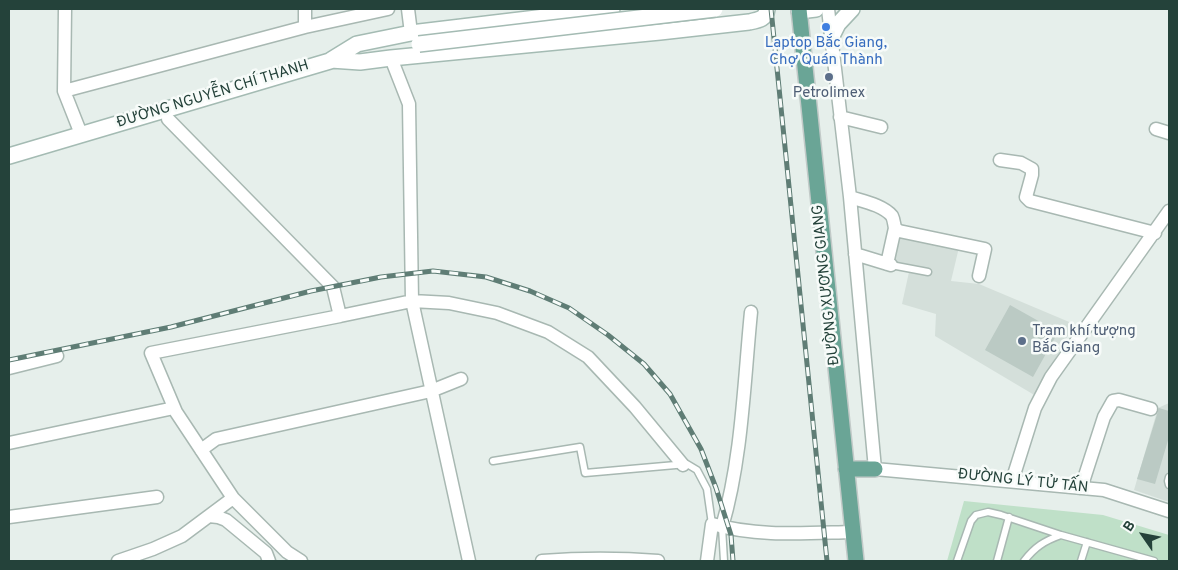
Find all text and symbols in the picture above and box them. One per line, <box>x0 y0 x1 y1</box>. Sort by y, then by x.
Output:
marker: Laptop Bắc Giang, Chợ Quán Thành <box>820 21 832 33</box>
place label: Laptop Bắc Giang, Chợ Quán Thành <box>765 35 887 70</box>
street label: ĐƯỜNG NGUYỄN CHÍ THANH <box>115 57 311 133</box>
marker: Petrolimex <box>823 71 835 83</box>
place label: Petrolimex <box>793 85 865 103</box>
street label: ĐƯỜNG XƯƠNG GIANG <box>810 204 844 366</box>
place label: Trạm khí tượng Bắc Giang <box>1032 323 1136 358</box>
marker: Trạm khí tượng Bắc Giang <box>1016 335 1028 347</box>
street label: ĐƯỜNG LÝ TỬ TẤN <box>957 466 1089 498</box>
north arrow <box>1118 510 1168 560</box>
text: B <box>1120 518 1140 535</box>

